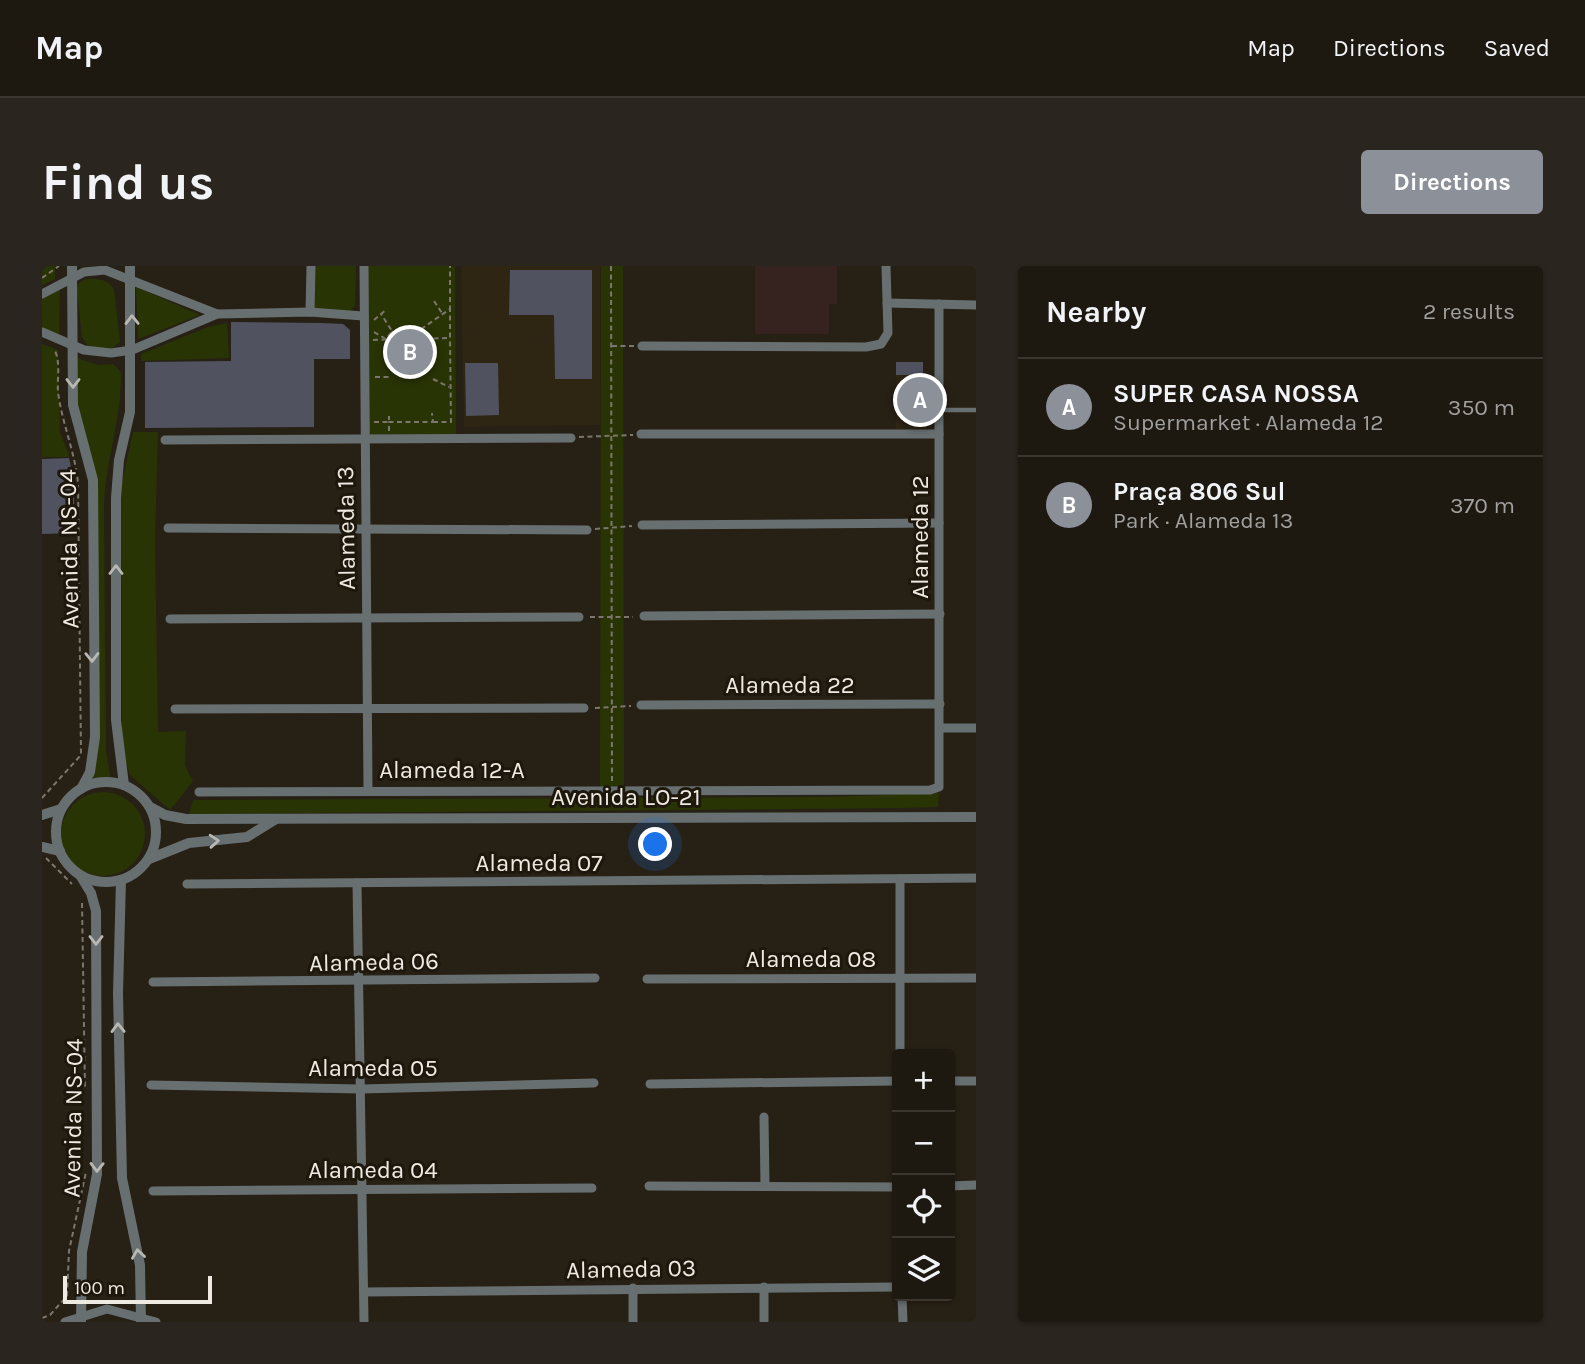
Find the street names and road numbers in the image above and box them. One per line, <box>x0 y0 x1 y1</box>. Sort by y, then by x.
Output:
street label: Alameda 13 <box>331 466 361 590</box>
street label: Avenida NS-04 <box>54 469 84 629</box>
street label: Alameda 12 <box>906 475 934 599</box>
street label: Alameda 22 <box>725 671 855 699</box>
street label: Alameda 12-A <box>379 756 525 784</box>
street label: Avenida LO-21 <box>551 783 701 811</box>
street label: Alameda 07 <box>475 849 603 877</box>
street label: Alameda 08 <box>746 945 876 973</box>
street label: Alameda 06 <box>309 947 439 977</box>
street label: Avenida NS-04 <box>58 1038 88 1198</box>
street label: Alameda 05 <box>308 1054 438 1082</box>
street label: Alameda 04 <box>308 1156 438 1184</box>
street label: Alameda 03 <box>566 1254 696 1284</box>

